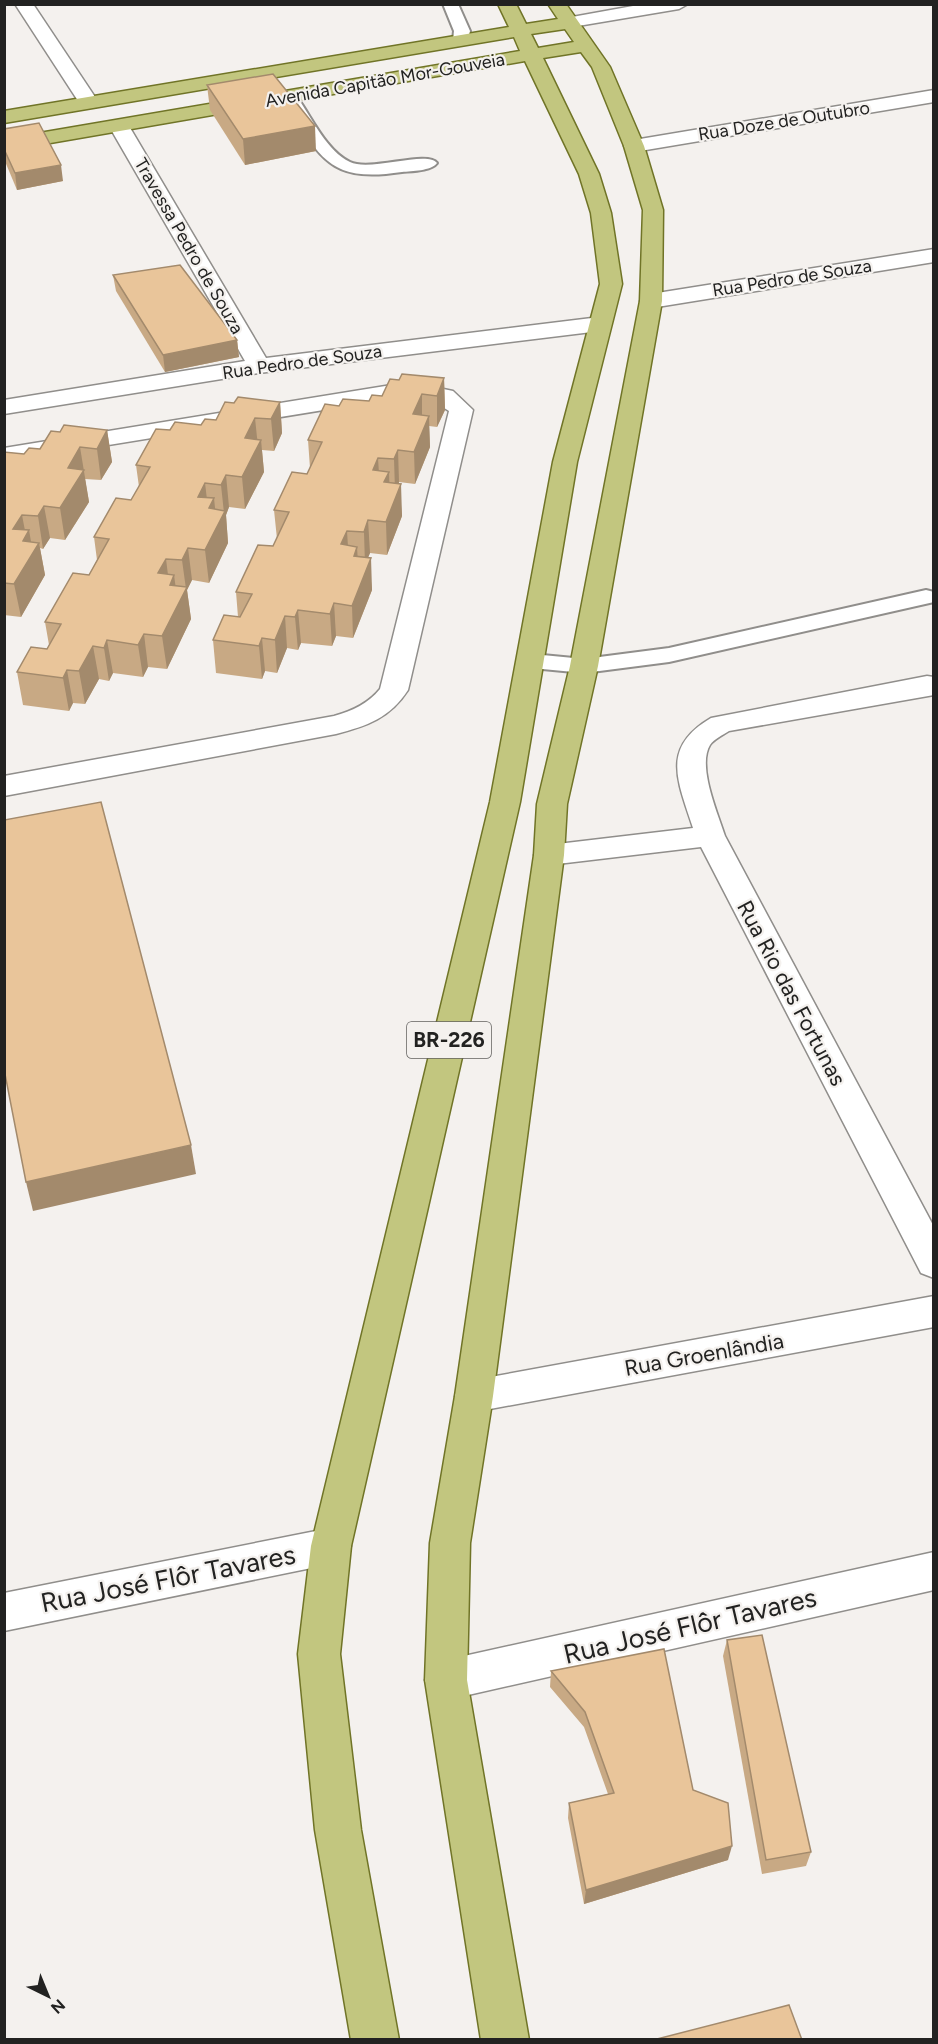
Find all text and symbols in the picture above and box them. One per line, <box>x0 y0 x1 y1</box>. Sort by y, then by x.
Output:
street label: Avenida Capitão Mor-Gouveia <box>263 48 507 112</box>
street label: Rua Doze de Outubro <box>697 97 871 145</box>
street label: Travessa Pedro de Souza <box>130 154 248 338</box>
street label: Rua Pedro de Souza <box>711 255 873 301</box>
street label: Rua Pedro de Souza <box>221 340 383 384</box>
street label: Rua Rio das Fortunas <box>731 896 852 1090</box>
road number: BR-226 <box>407 1022 491 1058</box>
street label: Rua Groenlândia <box>622 1327 786 1382</box>
street label: Rua José Flôr Tavares <box>38 1538 298 1619</box>
street label: Rua José Flôr Tavares <box>560 1580 820 1671</box>
north arrow <box>18 1966 78 2026</box>
text: N <box>47 1995 69 2018</box>

